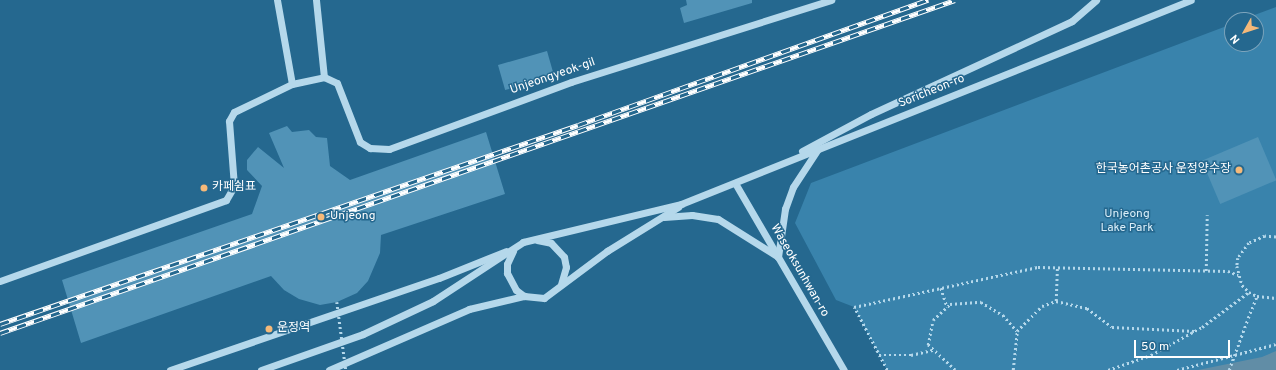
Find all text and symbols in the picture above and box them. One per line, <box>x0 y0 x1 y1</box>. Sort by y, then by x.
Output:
north arrow <box>1224 12 1264 52</box>
text: N <box>1228 31 1243 46</box>
street label: Unjeongyeok-gil <box>509 56 597 98</box>
street label: Soricheon-ro <box>897 72 967 112</box>
place label: 한국농어촌공사 운정양수장 <box>1096 163 1231 177</box>
marker: 한국농어촌공사 운정양수장 <box>1234 165 1244 175</box>
place label: 카페쉼표 <box>212 181 256 195</box>
marker: 카페쉼표 <box>199 183 209 193</box>
park label: Unjeong Lake Park <box>1100 208 1154 236</box>
place label: Unjeong <box>330 210 375 224</box>
marker: Unjeong <box>315 211 327 223</box>
street label: Waseoksunhwan-ro <box>767 222 831 320</box>
place label: 운정역 <box>277 322 310 336</box>
marker: 운정역 <box>264 324 274 334</box>
scale bar <box>1136 332 1232 358</box>
text: 50 m <box>1141 339 1169 355</box>

